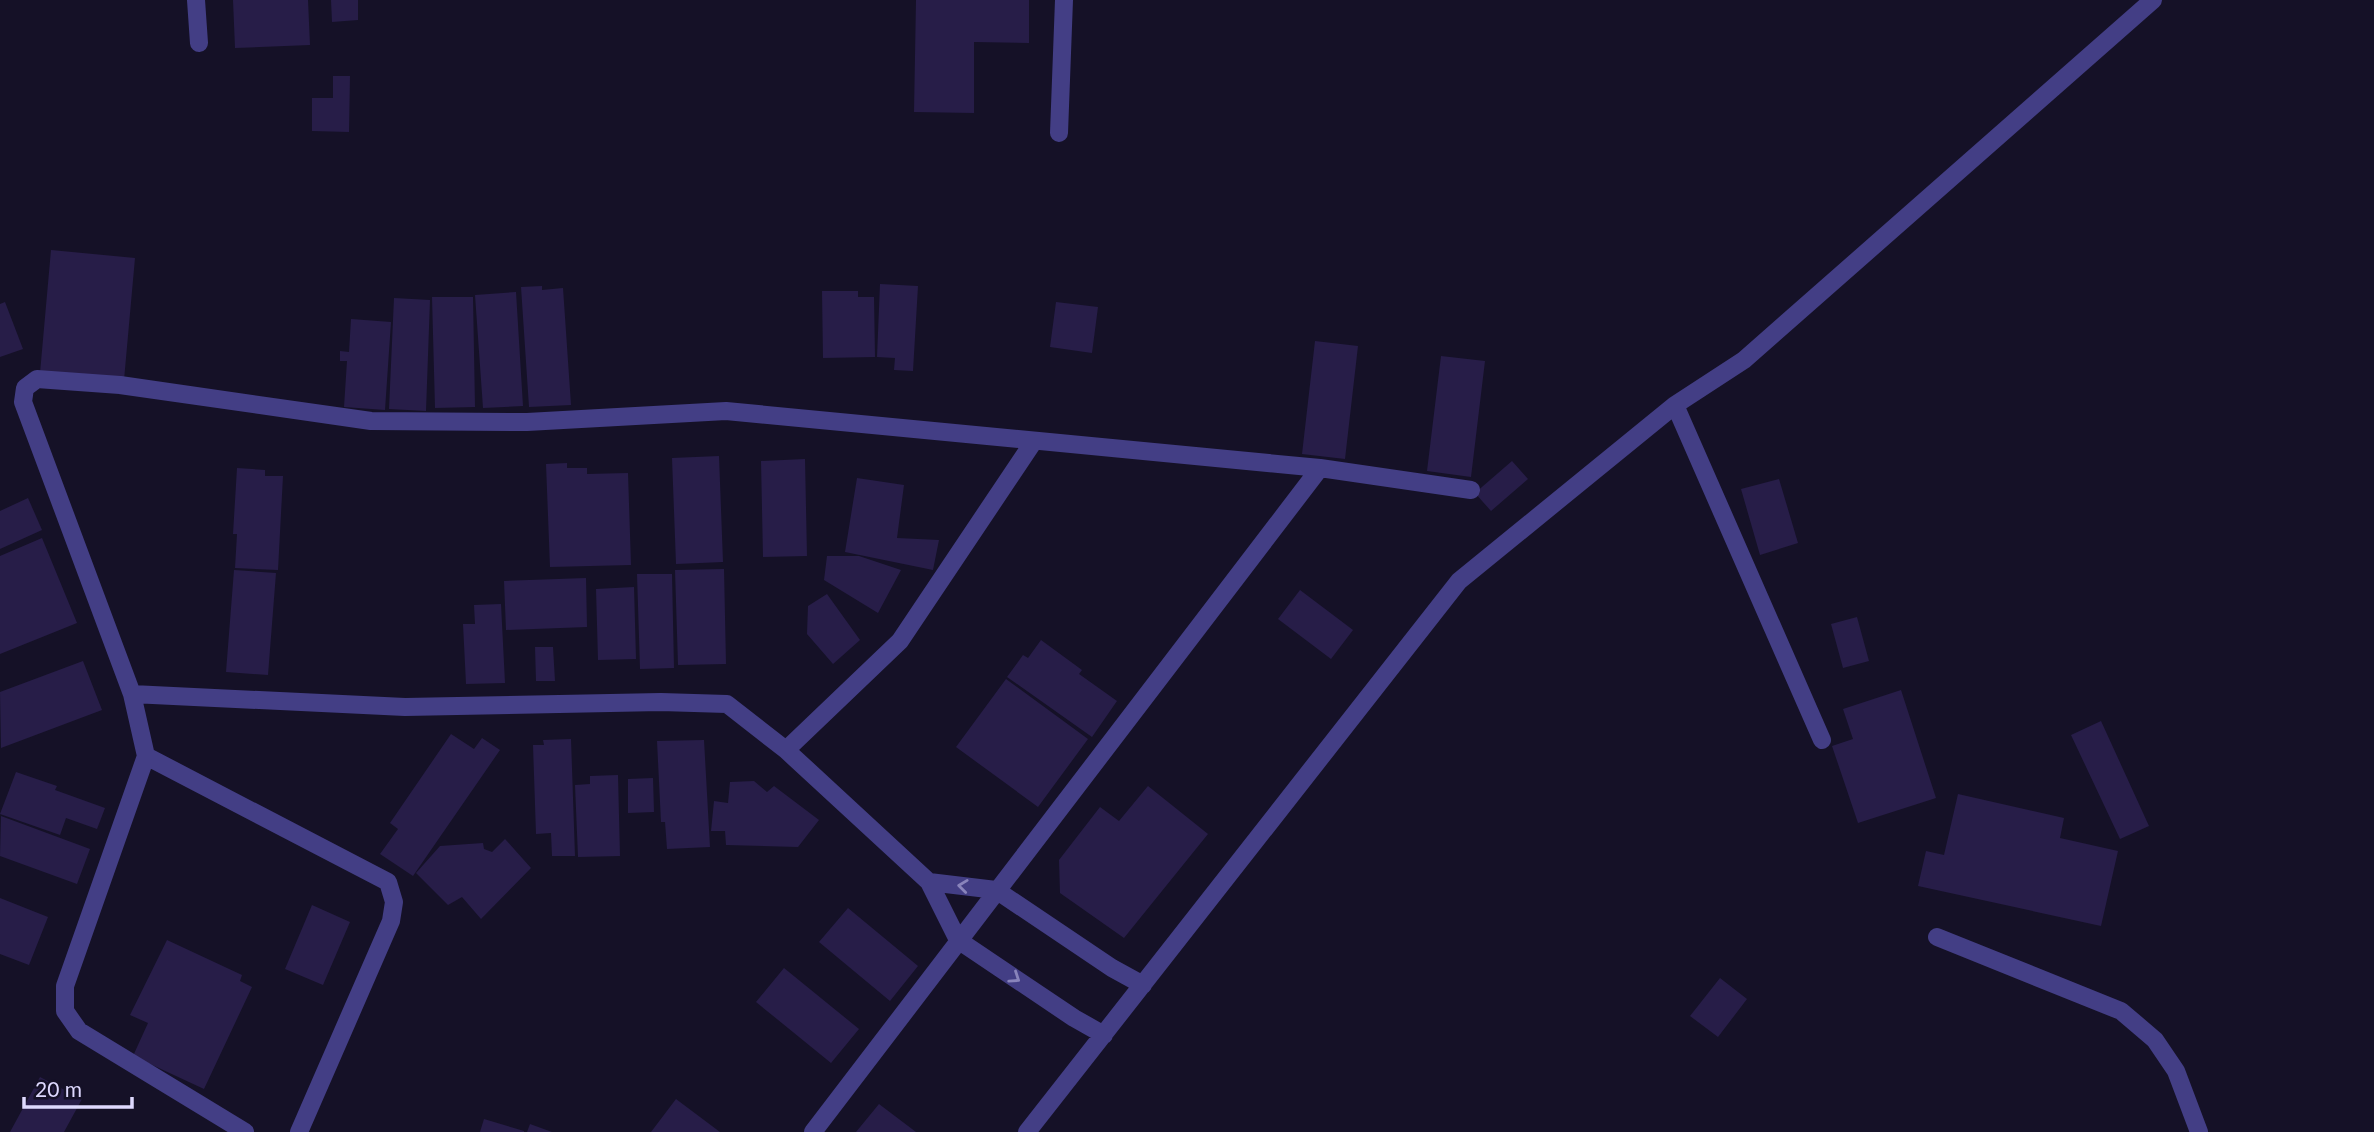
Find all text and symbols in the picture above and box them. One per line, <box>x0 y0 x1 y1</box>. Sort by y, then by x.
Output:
one-way arrow <box>957 879 969 894</box>
one-way arrow <box>1007 970 1020 982</box>
scale bar <box>24 1066 133 1110</box>
text: 20 m <box>35 1076 82 1101</box>

